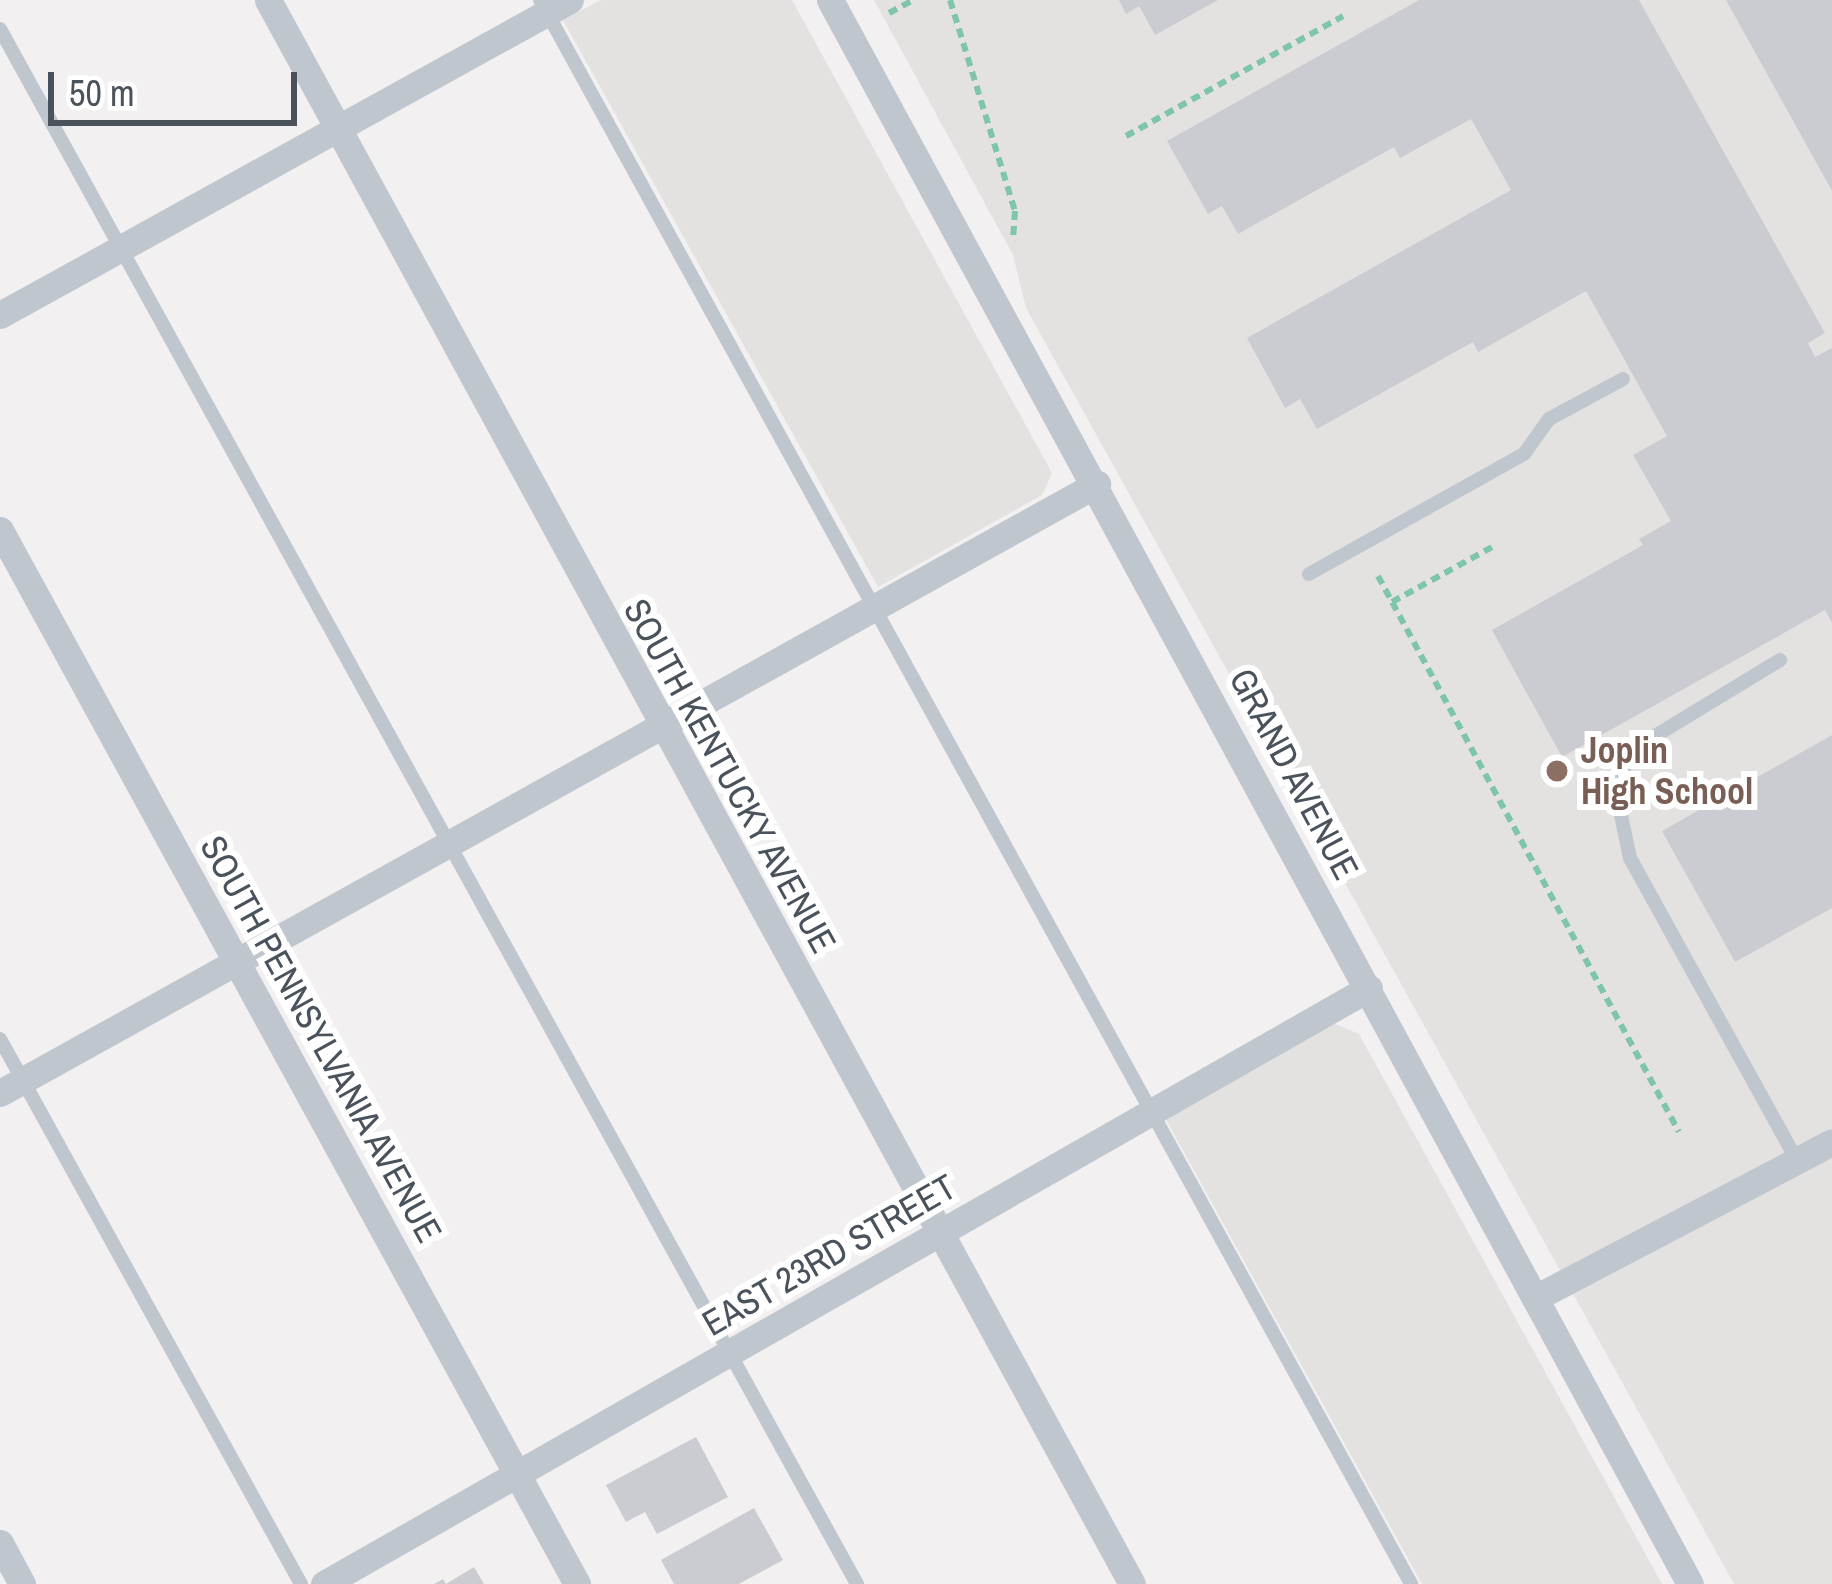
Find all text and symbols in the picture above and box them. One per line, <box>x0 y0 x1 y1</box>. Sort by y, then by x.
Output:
scale bar <box>54 48 303 122</box>
text: 50 m <box>69 69 135 117</box>
street label: SOUTH KENTUCKY AVENUE <box>614 591 846 961</box>
street label: GRAND AVENUE <box>1220 661 1368 887</box>
place label: Joplin High School <box>1581 728 1753 813</box>
marker: Joplin High School <box>1544 758 1570 784</box>
street label: SOUTH PENNSYLVANIA AVENUE <box>190 827 452 1251</box>
street label: EAST 23RD STREET <box>695 1165 963 1345</box>

